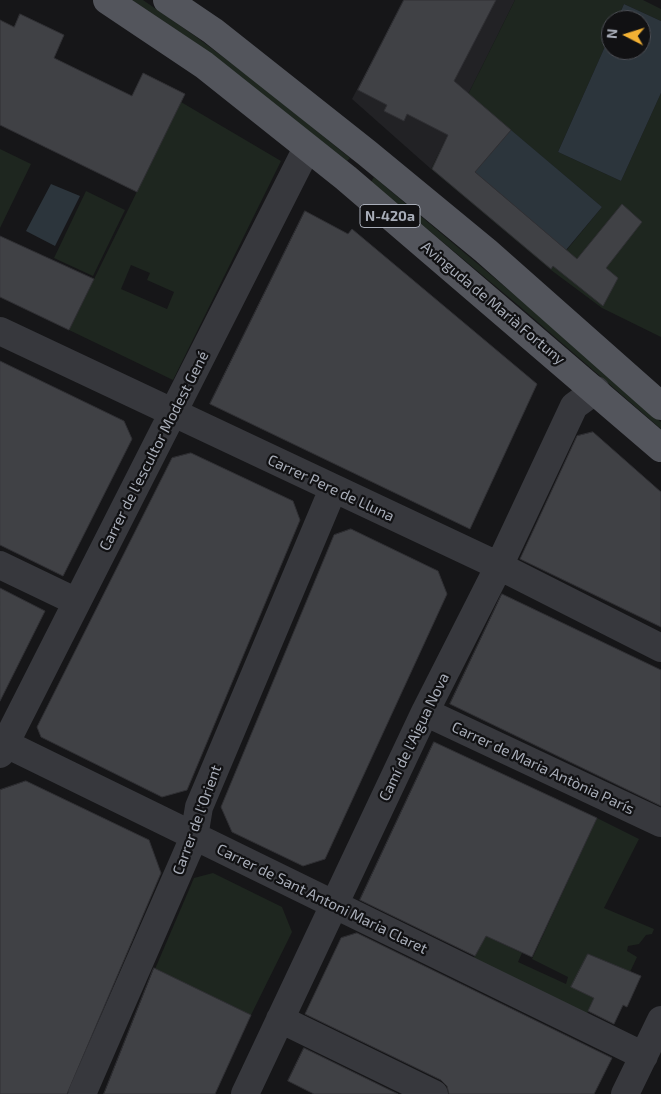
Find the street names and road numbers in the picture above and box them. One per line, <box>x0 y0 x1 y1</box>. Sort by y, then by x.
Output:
road number: N-420a <box>360 205 420 228</box>
street label: Avinguda de Marià Fortuny <box>417 237 569 369</box>
street label: Carrer de l'escultor Modest Gené <box>96 348 212 554</box>
street label: Carrer Pere de Lluna <box>265 451 397 525</box>
street label: Camí de l'Aigua Nova <box>375 670 453 804</box>
street label: Carrer de Maria Antònia París <box>449 718 637 818</box>
street label: Carrer de l'Orient <box>169 763 225 877</box>
street label: Carrer de Sant Antoni Maria Claret <box>214 840 430 958</box>

